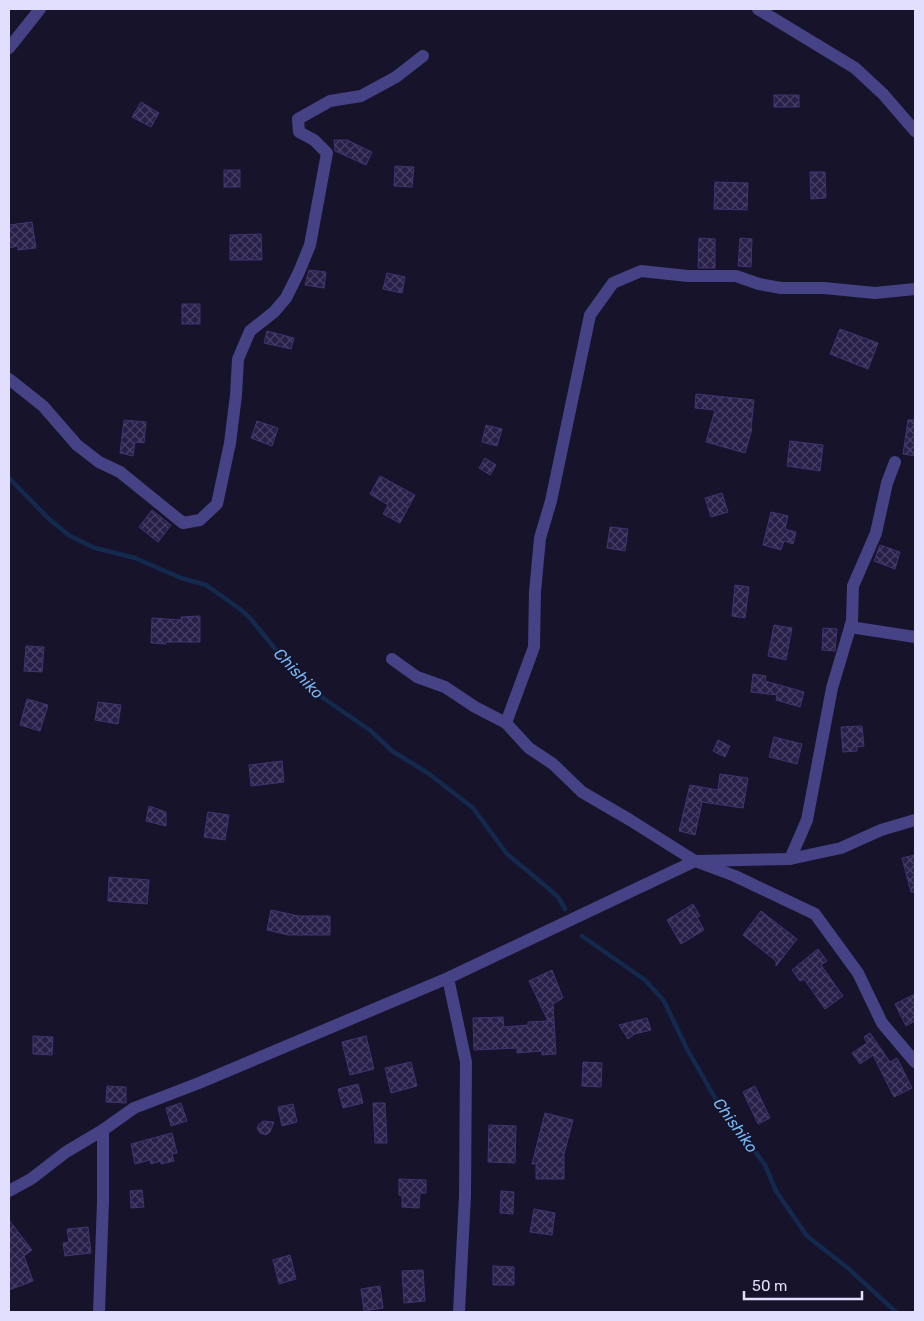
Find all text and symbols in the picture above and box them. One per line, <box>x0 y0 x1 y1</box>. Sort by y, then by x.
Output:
water label: Chishiko <box>270 644 327 703</box>
water label: Chishiko <box>709 1094 762 1156</box>
scale bar <box>744 1268 862 1300</box>
text: 50 m <box>752 1277 787 1295</box>

